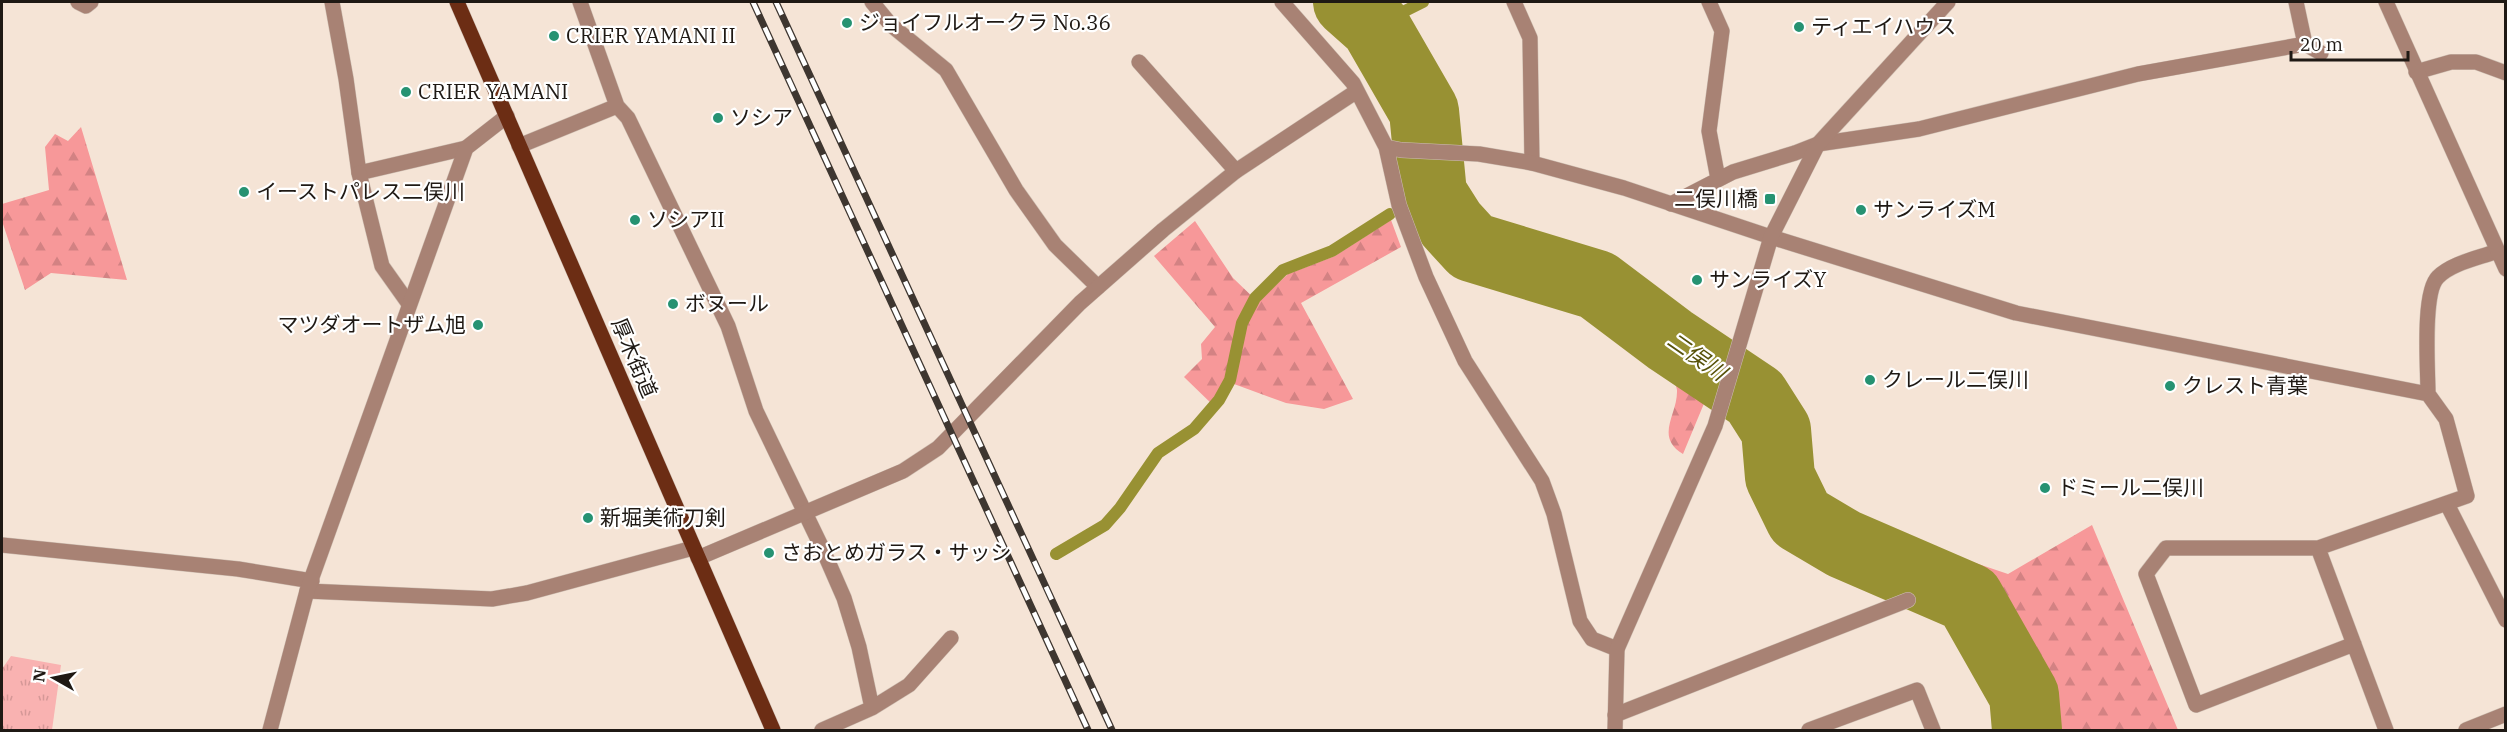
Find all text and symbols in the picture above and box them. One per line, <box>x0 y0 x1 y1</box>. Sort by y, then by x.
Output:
place label: ジョイフルオークラ No.36 <box>859 8 1111 36</box>
place label: ティエイハウス <box>1811 12 1956 40</box>
marker: ジョイフルオークラ No.36 <box>840 16 854 30</box>
marker: ティエイハウス <box>1792 20 1806 34</box>
place label: CRIER YAMANI II <box>566 21 736 49</box>
scale bar <box>2291 24 2408 62</box>
marker: CRIER YAMANI II <box>547 29 561 43</box>
text: 20 m <box>2300 33 2343 56</box>
place label: CRIER YAMANI <box>418 77 568 105</box>
marker: CRIER YAMANI <box>399 85 413 99</box>
place label: ソシア <box>730 103 793 131</box>
marker: ソシア <box>711 111 725 125</box>
place label: イーストパレス二俣川 <box>256 177 465 205</box>
place label: 二俣川橋 <box>1674 184 1758 212</box>
marker: イーストパレス二俣川 <box>237 185 251 199</box>
marker: 二俣川橋 <box>1763 192 1777 206</box>
place label: サンライズM <box>1873 195 1996 223</box>
marker: サンライズM <box>1854 203 1868 217</box>
place label: ソシアII <box>647 205 725 233</box>
marker: ソシアII <box>628 213 642 227</box>
place label: サンライズY <box>1709 265 1827 293</box>
marker: サンライズY <box>1690 273 1704 287</box>
place label: ボヌール <box>685 289 769 317</box>
marker: ボヌール <box>666 297 680 311</box>
place label: マツダオートザム旭 <box>277 310 466 338</box>
street label: 厚木街道 <box>606 313 664 402</box>
marker: マツダオートザム旭 <box>471 318 485 332</box>
water label: 二俣川 <box>1662 325 1734 388</box>
place label: クレール二俣川 <box>1882 365 2029 393</box>
place label: クレスト青葉 <box>2182 371 2308 399</box>
marker: クレール二俣川 <box>1863 373 1877 387</box>
marker: クレスト青葉 <box>2163 379 2177 393</box>
place label: ドミール二俣川 <box>2057 473 2204 501</box>
marker: ドミール二俣川 <box>2038 481 2052 495</box>
place label: 新堀美術刀剣 <box>600 503 726 531</box>
marker: 新堀美術刀剣 <box>581 511 595 525</box>
place label: さおとめガラス・サッシ <box>781 538 1012 566</box>
marker: さおとめガラス・サッシ <box>762 546 776 560</box>
north arrow <box>24 648 84 708</box>
text: N <box>28 668 50 683</box>

